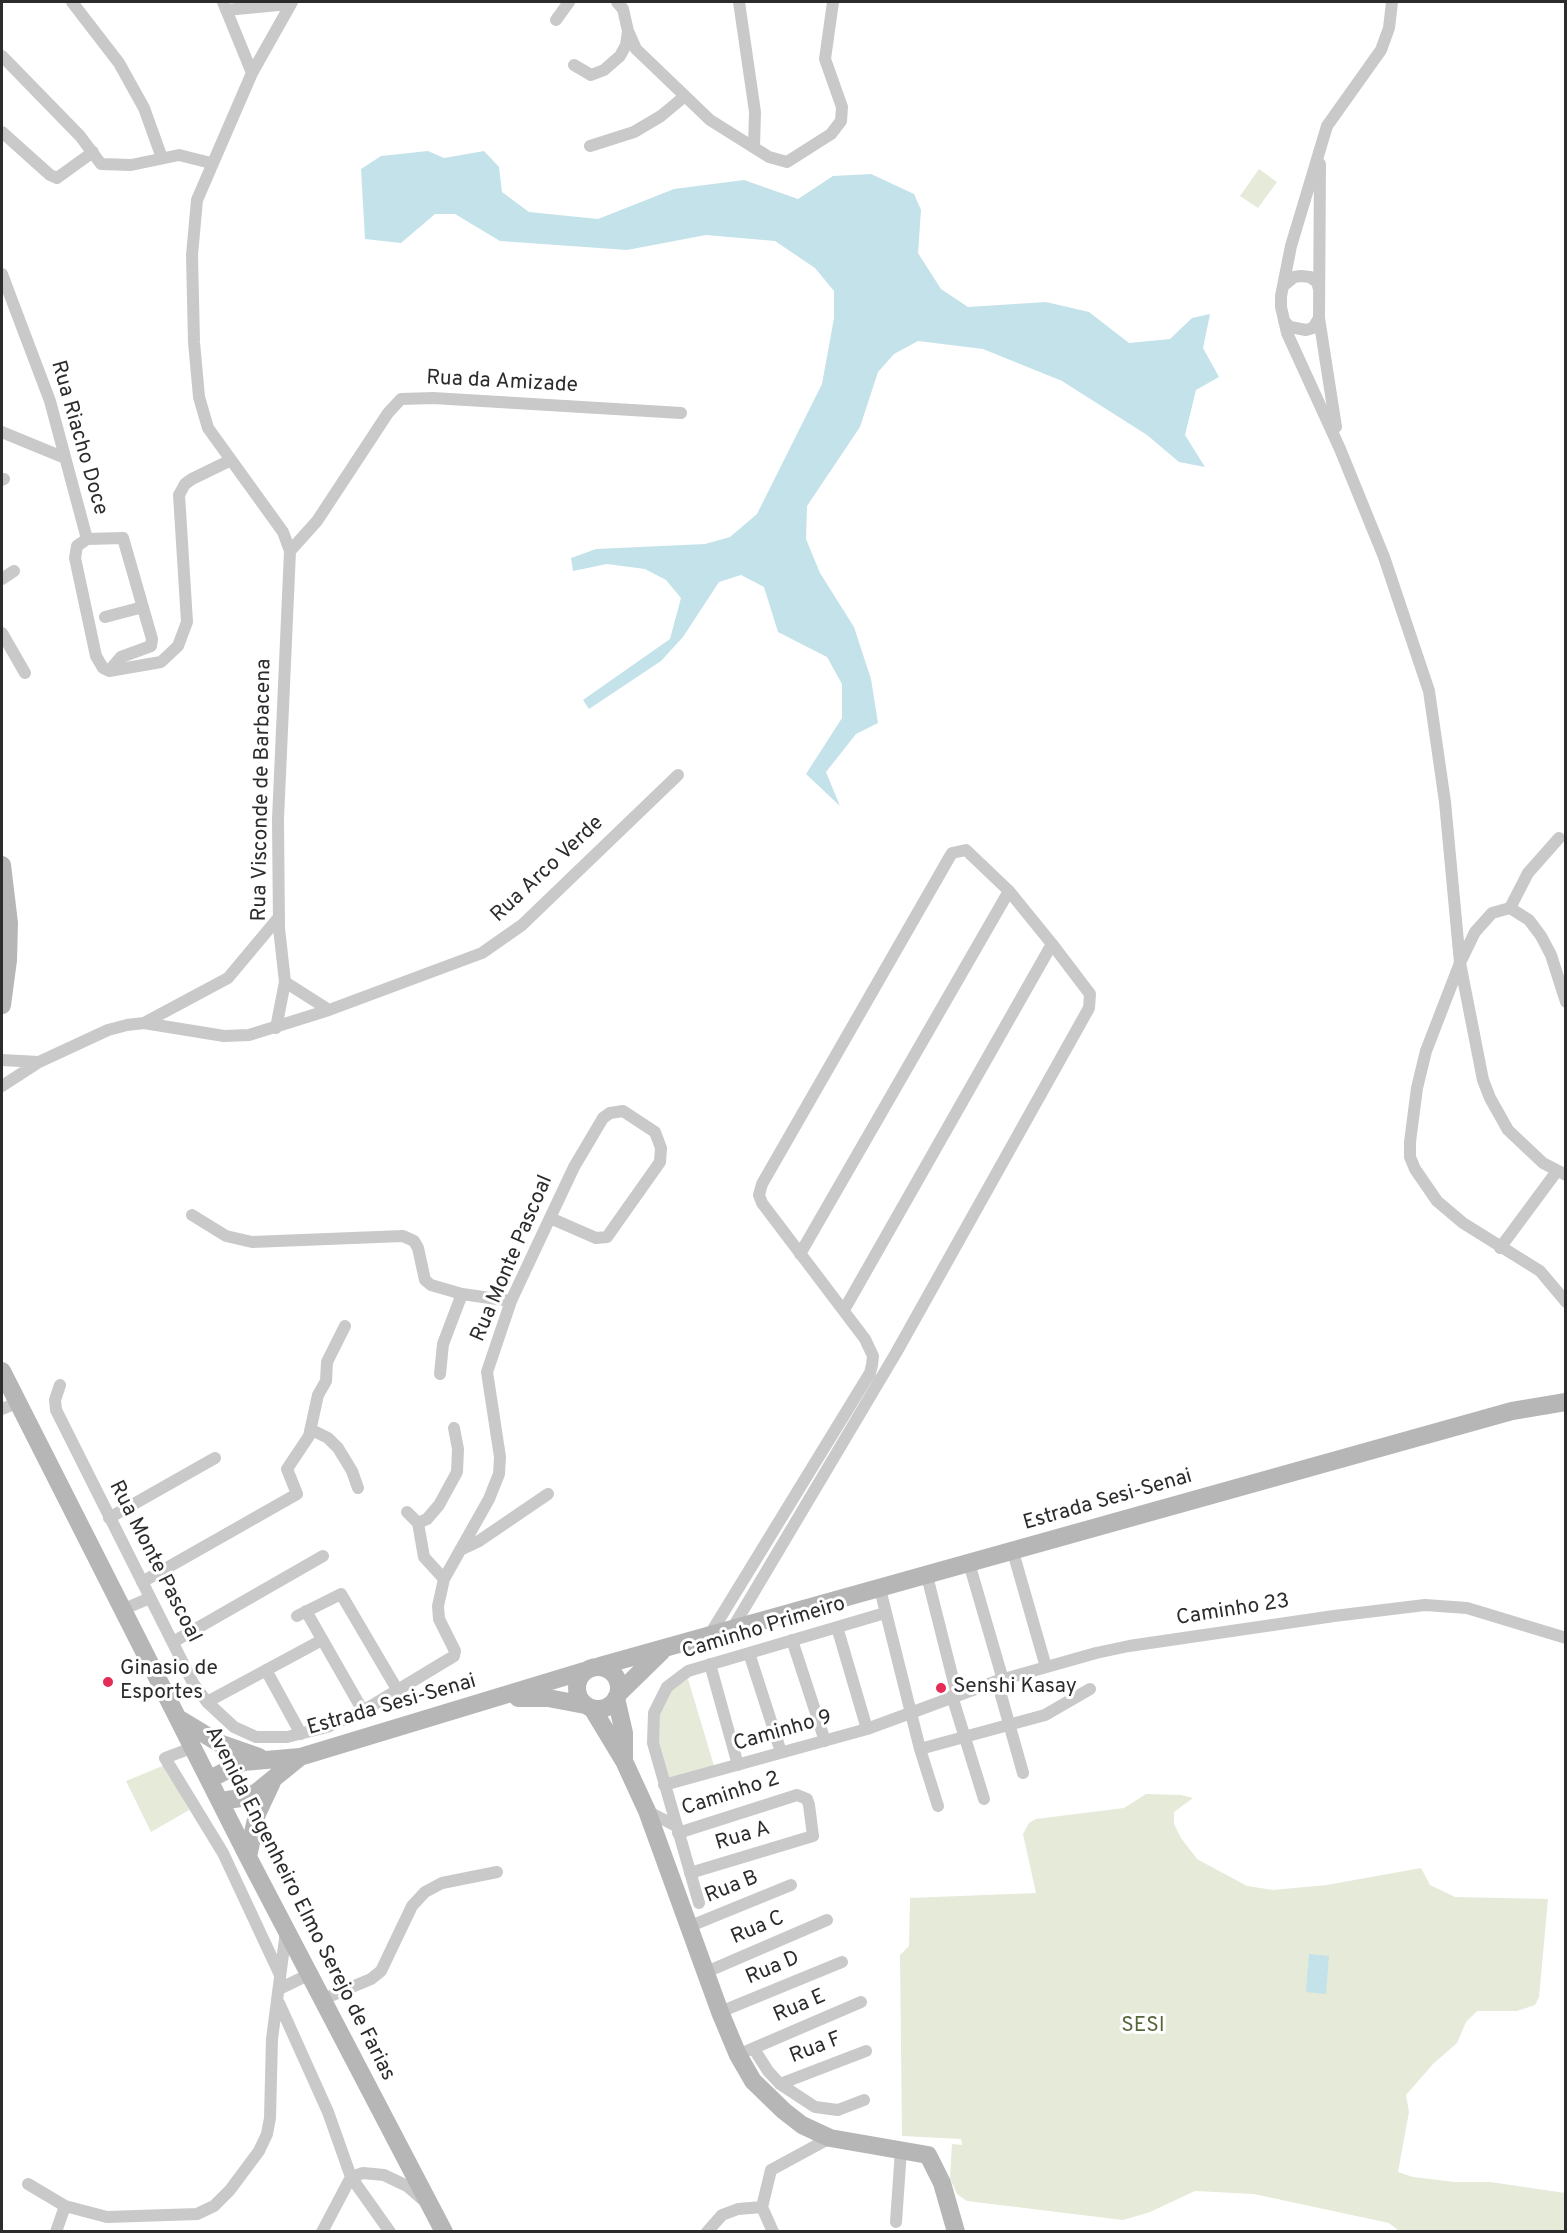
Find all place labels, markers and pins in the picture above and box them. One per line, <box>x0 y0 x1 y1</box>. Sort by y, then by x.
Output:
place label: Ginasio de Esportes <box>120 1657 218 1707</box>
marker: Ginasio de Esportes <box>101 1675 115 1689</box>
place label: Senshi Kasay <box>953 1675 1077 1701</box>
marker: Senshi Kasay <box>934 1681 948 1695</box>

